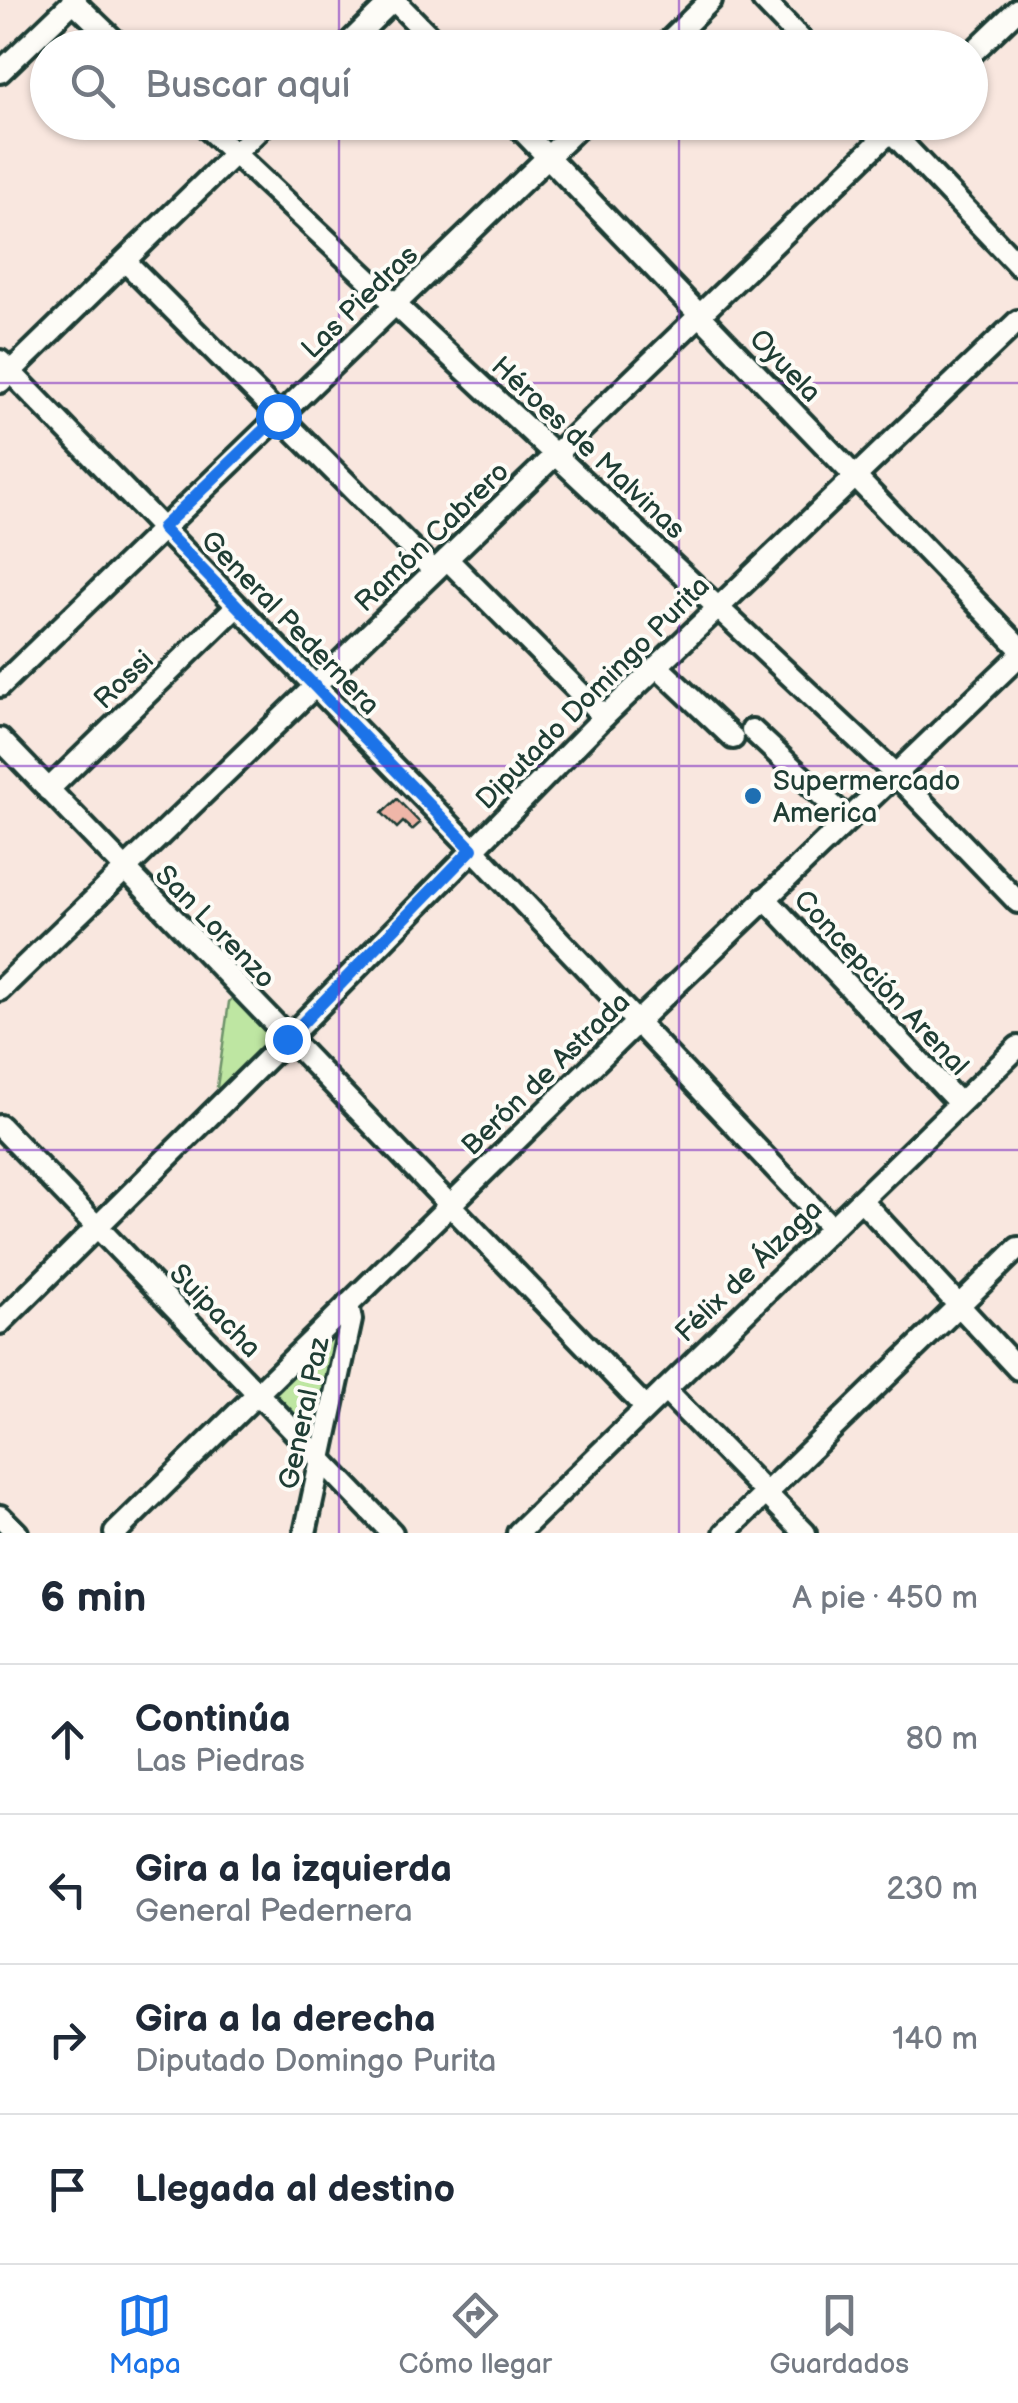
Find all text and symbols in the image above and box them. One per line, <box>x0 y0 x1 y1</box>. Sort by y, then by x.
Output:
search box <box>30 30 988 140</box>
icon: search <box>65 58 120 113</box>
text: Buscar aquí <box>145 63 351 108</box>
street label: Las Piedras <box>295 239 425 366</box>
street label: Oyuela <box>742 323 827 409</box>
street label: Héroes de Malvinas <box>484 350 692 546</box>
route start <box>256 394 302 440</box>
street label: Ramón Cabrero <box>348 455 516 619</box>
street label: General Pedernera <box>194 524 386 722</box>
street label: Diputado Domingo Purita <box>470 570 717 817</box>
street label: Rossi <box>87 644 161 716</box>
place label: Supermercado America <box>773 765 961 830</box>
marker: Supermercado America <box>742 785 764 807</box>
street label: San Lorenzo <box>148 859 282 995</box>
street label: Concepción Arenal <box>787 884 975 1082</box>
street label: Berón de Astrada <box>455 986 637 1163</box>
route end <box>265 1017 311 1063</box>
street label: Félix de Álzaga <box>668 1192 829 1349</box>
street label: Suipacha <box>162 1257 268 1365</box>
street label: General Paz <box>272 1334 337 1493</box>
text: 6 min <box>40 1573 146 1624</box>
text: A pie · 450 m <box>792 1579 978 1618</box>
text: Continúa <box>135 1697 291 1742</box>
icon: ahead <box>40 1712 95 1767</box>
text: 80 m <box>905 1720 978 1759</box>
text: Las Piedras <box>135 1742 305 1781</box>
text: Gira a la izquierda <box>135 1847 452 1892</box>
icon: left <box>40 1862 95 1917</box>
text: 230 m <box>886 1870 978 1909</box>
text: General Pedernera <box>135 1892 413 1931</box>
text: Gira a la derecha <box>135 1997 436 2042</box>
icon: right <box>40 2012 95 2067</box>
text: 140 m <box>892 2020 978 2059</box>
text: Diputado Domingo Purita <box>135 2042 496 2081</box>
icon: arrive <box>40 2162 95 2217</box>
text: Llegada al destino <box>135 2167 455 2212</box>
tab: Mapa <box>109 2288 181 2381</box>
tab: Cómo llegar <box>398 2288 552 2381</box>
tab: Guardados <box>770 2288 909 2381</box>

